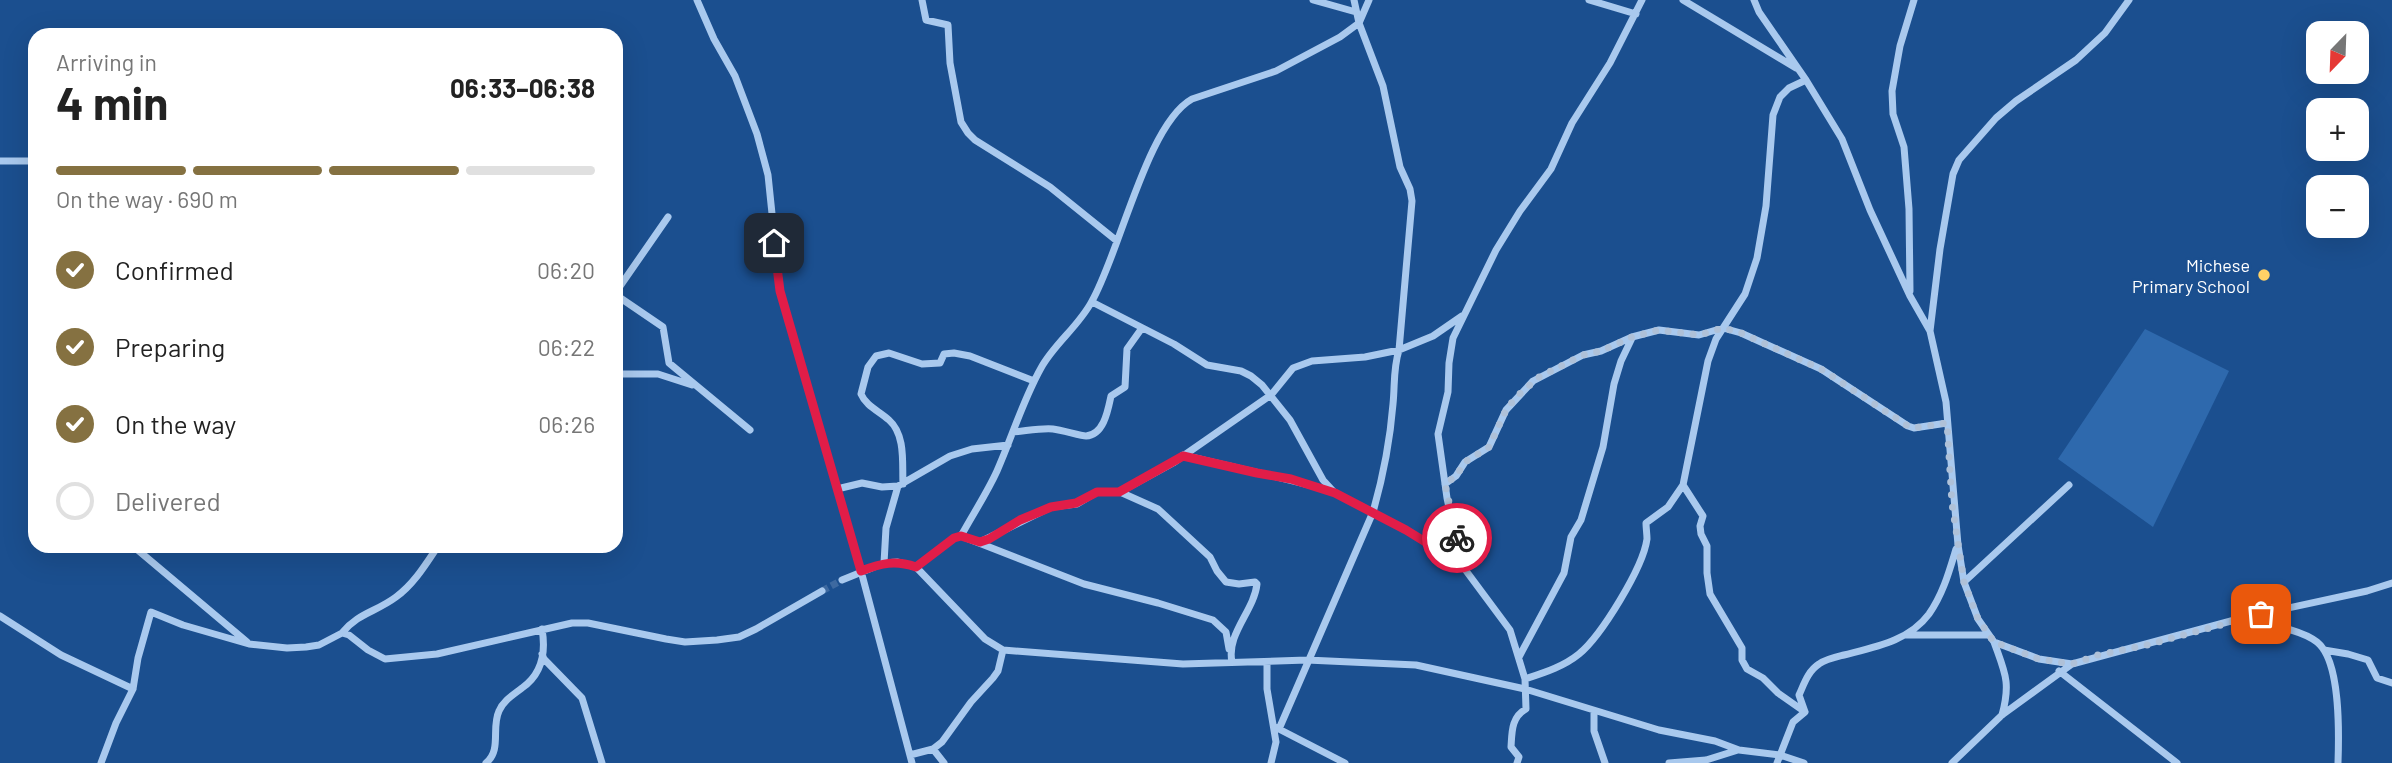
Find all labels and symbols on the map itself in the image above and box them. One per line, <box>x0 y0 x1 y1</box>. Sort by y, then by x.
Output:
north arrow <box>2306 21 2370 84</box>
pin <box>744 213 804 273</box>
place label: Michese Primary School <box>2132 254 2250 297</box>
marker: Michese Primary School <box>2256 267 2272 283</box>
courier <box>1422 503 1492 573</box>
pin <box>2231 584 2291 644</box>

